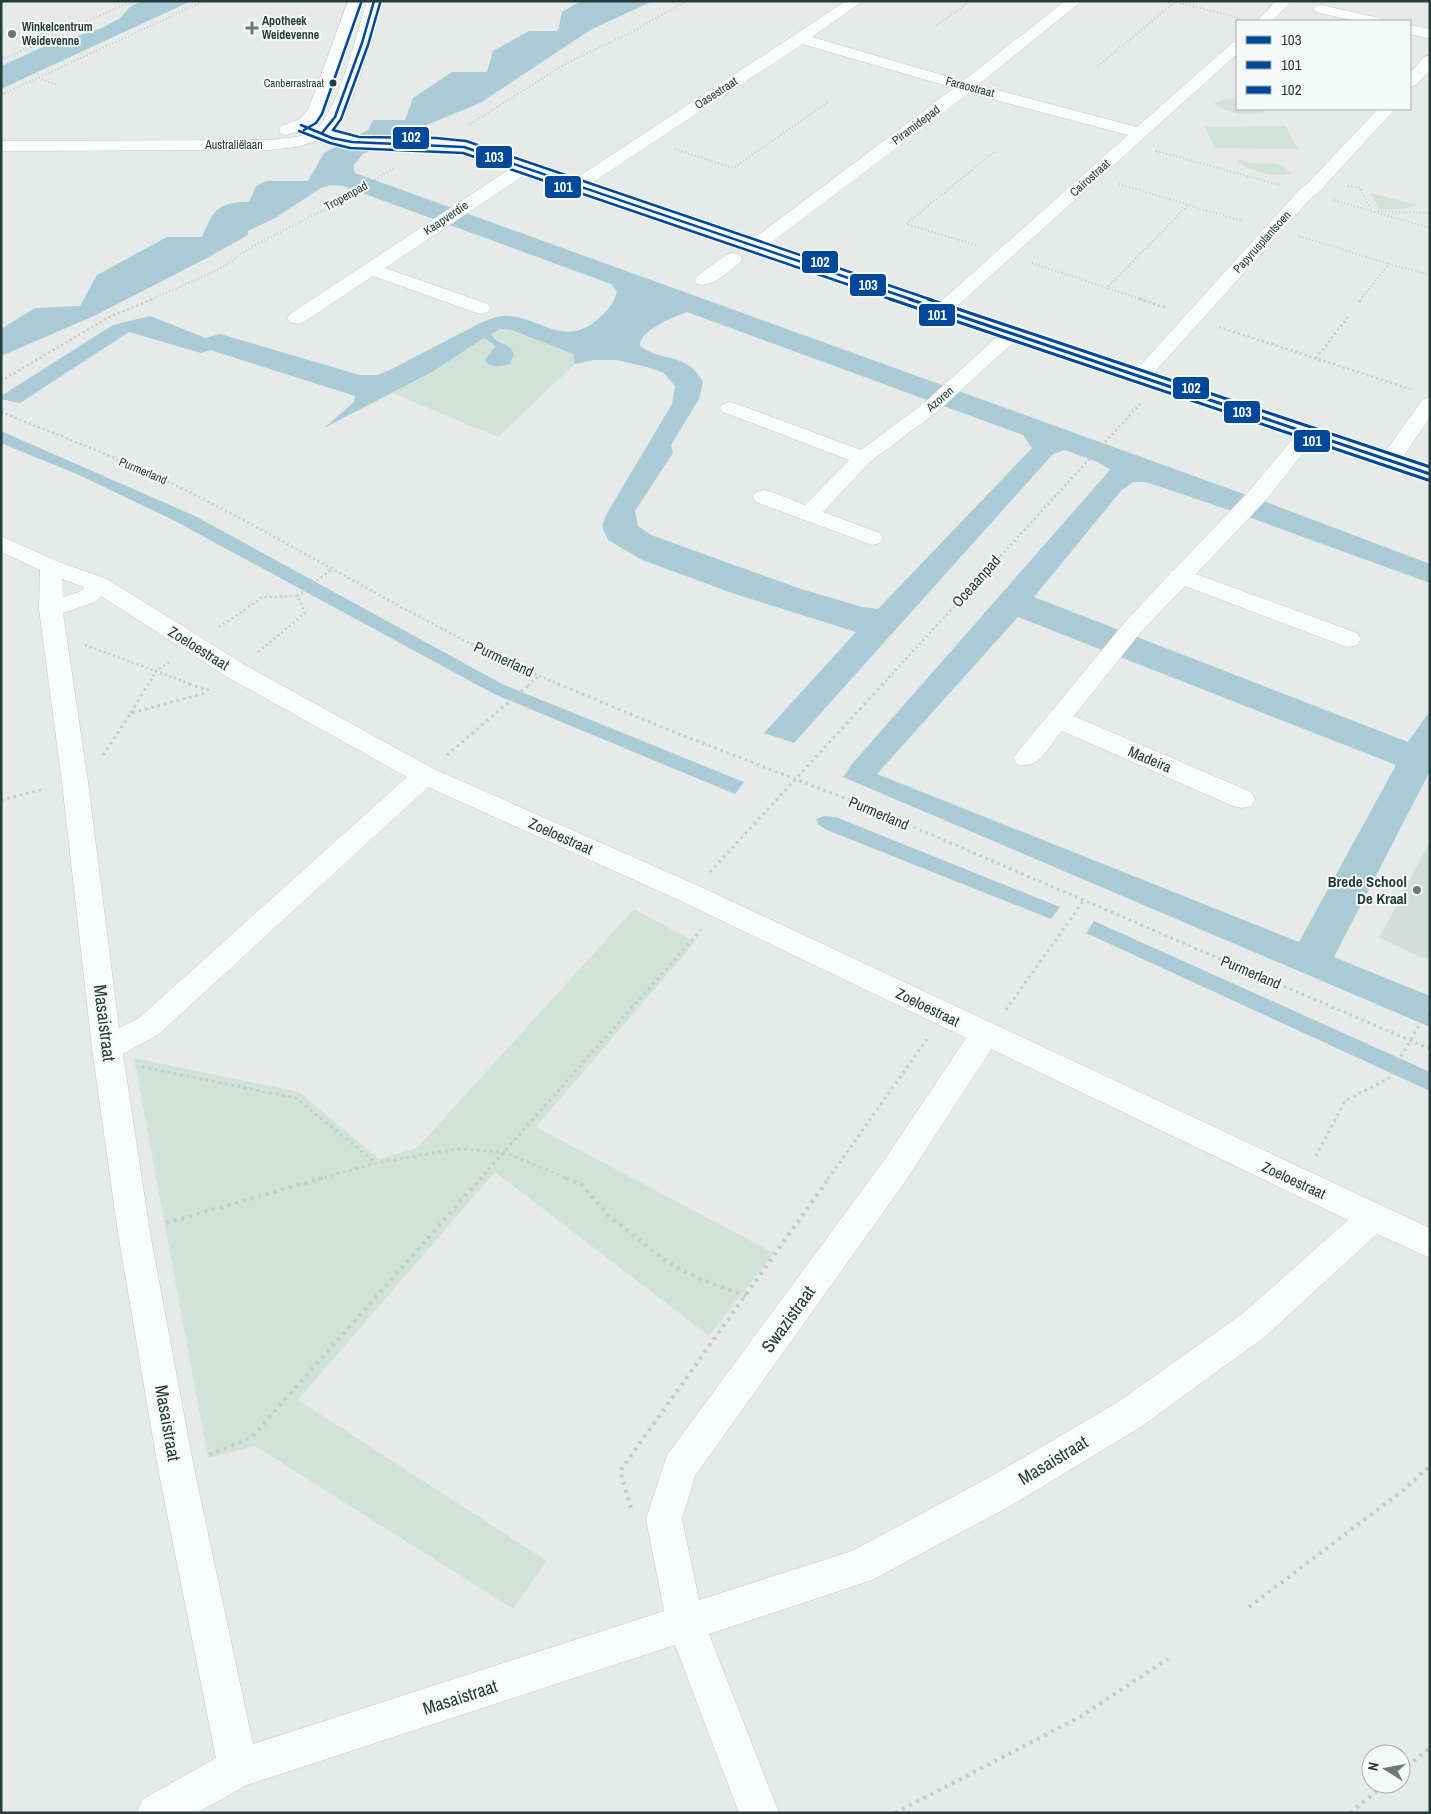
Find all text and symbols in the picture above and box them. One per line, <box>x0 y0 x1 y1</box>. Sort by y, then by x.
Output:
place label: Apotheek Weidevenne <box>262 13 320 43</box>
place label: Winkelcentrum Weidevenne <box>22 19 93 49</box>
legend <box>1236 20 1411 110</box>
marker: Apotheek Weidevenne <box>246 22 258 34</box>
marker: Winkelcentrum Weidevenne <box>6 28 18 40</box>
text: 103 <box>1281 29 1302 50</box>
text: 101 <box>1281 54 1302 75</box>
street label: Oasestraat <box>691 73 741 113</box>
street label: Faraostraat <box>944 73 996 101</box>
place label: Canberrastraat <box>264 76 324 90</box>
marker: Canberrastraat <box>328 78 338 88</box>
text: 102 <box>1281 79 1302 100</box>
street label: Piramidepad <box>889 102 943 148</box>
line badge: 102 <box>392 126 430 150</box>
text: 102 <box>401 128 421 146</box>
street label: Australiëlaan <box>204 137 263 153</box>
line badge: 103 <box>475 145 513 169</box>
text: 103 <box>484 148 504 166</box>
street label: Cairostraat <box>1067 156 1114 200</box>
line badge: 101 <box>544 175 582 199</box>
street label: Tropenpad <box>321 178 371 214</box>
text: 101 <box>553 178 573 196</box>
street label: Kaapverdie <box>421 197 471 239</box>
street label: Papyrusplantsoen <box>1230 207 1294 277</box>
line badge: 102 <box>801 250 839 274</box>
text: 102 <box>810 253 830 271</box>
line badge: 103 <box>849 273 887 297</box>
text: 103 <box>858 276 878 294</box>
line badge: 101 <box>918 303 956 327</box>
text: 101 <box>927 306 947 324</box>
line badge: 102 <box>1172 376 1210 400</box>
text: 102 <box>1181 379 1201 397</box>
street label: Azoren <box>922 383 957 416</box>
line badge: 103 <box>1223 400 1261 424</box>
text: 103 <box>1232 403 1252 421</box>
line badge: 101 <box>1293 429 1331 453</box>
text: 101 <box>1302 432 1322 450</box>
street label: Purmerland <box>116 454 170 488</box>
street label: Oceaanpad <box>947 550 1005 612</box>
street label: Zoeloestraat <box>164 621 234 675</box>
street label: Purmerland <box>471 636 537 682</box>
street label: Madeira <box>1125 741 1175 778</box>
street label: Purmerland <box>846 791 912 835</box>
street label: Zoeloestraat <box>525 813 597 860</box>
place label: Brede School De Kraal <box>1328 871 1407 909</box>
marker: Brede School De Kraal <box>1411 884 1423 896</box>
street label: Purmerland <box>1218 950 1284 994</box>
street label: Masaistraat <box>88 983 122 1063</box>
street label: Zoeloestraat <box>893 983 964 1032</box>
street label: Zoeloestraat <box>1259 1156 1330 1204</box>
street label: Swazistraat <box>755 1280 821 1358</box>
street label: Masaistraat <box>149 1383 187 1463</box>
street label: Masaistraat <box>1014 1429 1092 1491</box>
street label: Masaistraat <box>419 1673 501 1721</box>
north arrow <box>1361 1744 1411 1794</box>
text: N <box>1364 1761 1383 1772</box>

